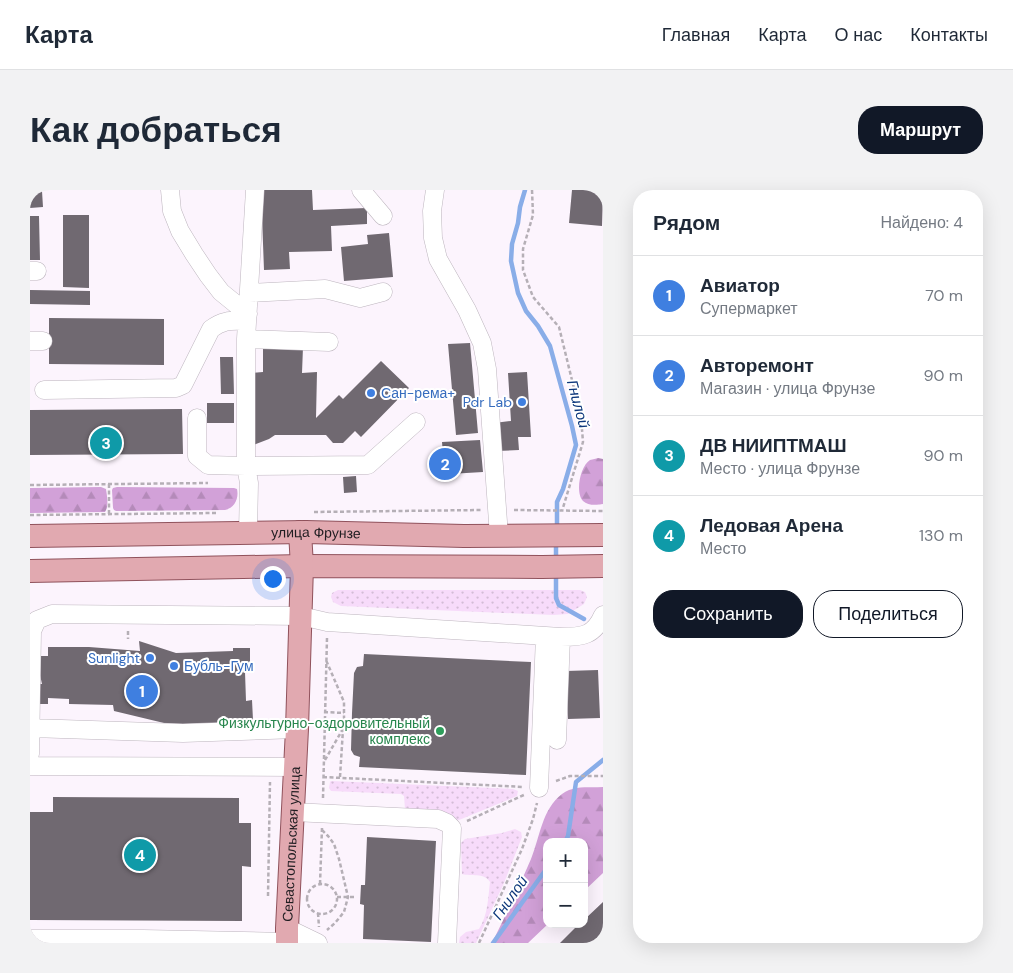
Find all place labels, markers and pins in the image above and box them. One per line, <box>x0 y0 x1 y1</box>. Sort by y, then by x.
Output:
place label: Сан-рема+ <box>381 384 455 402</box>
marker: Сан-рема+ <box>365 387 377 399</box>
place label: Pdr Lab <box>463 393 512 411</box>
marker: Pdr Lab <box>516 396 528 408</box>
pin: 3 <box>90 424 122 462</box>
pin: 2 <box>429 445 461 483</box>
place label: Sunlight <box>88 649 140 667</box>
marker: Sunlight <box>144 652 156 664</box>
place label: Бубль-Гум <box>184 657 254 675</box>
marker: Бубль-Гум <box>168 660 180 672</box>
pin: 1 <box>126 672 158 710</box>
place label: Физкультурно-оздоровительный комплекс <box>218 714 430 748</box>
marker: Физкультурно-оздоровительный комплекс <box>434 725 446 737</box>
pin: 4 <box>124 836 156 874</box>

